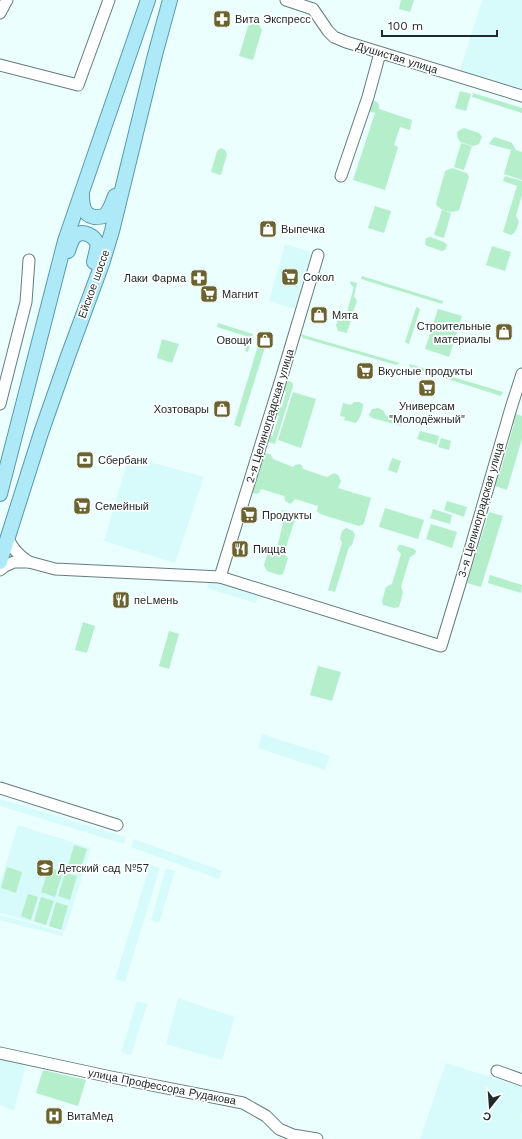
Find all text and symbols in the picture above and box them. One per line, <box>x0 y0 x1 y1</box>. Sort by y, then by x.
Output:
pharmacy icon: Вита Экспресс <box>212 9 232 29</box>
scale bar <box>382 12 497 38</box>
place label: Вита Экспресс <box>235 13 311 26</box>
text: 100 m <box>388 19 423 33</box>
street label: Душистая улица <box>355 39 440 77</box>
shop icon: Выпечка <box>258 219 278 239</box>
place label: Выпечка <box>281 223 326 236</box>
street label: Ейское шоссе <box>76 248 112 320</box>
supermarket icon: Сокол <box>280 267 300 287</box>
pharmacy icon: Лаки Фарма <box>189 268 209 288</box>
place label: Сокол <box>303 271 334 284</box>
place label: Лаки Фарма <box>124 272 187 285</box>
supermarket icon: Магнит <box>199 284 219 304</box>
place label: Магнит <box>222 288 259 301</box>
shop icon: Мята <box>309 305 329 325</box>
place label: Мята <box>332 309 359 322</box>
place label: Строительные материалы <box>417 320 491 346</box>
shop icon: Строительные материалы <box>494 322 514 342</box>
shop icon: Овощи <box>255 330 275 350</box>
place label: Овощи <box>216 334 252 347</box>
street label: 2-я Целиноградская улица <box>243 347 297 485</box>
supermarket icon: Вкусные продукты <box>355 361 375 381</box>
place label: Вкусные продукты <box>378 365 473 378</box>
supermarket icon: Универсам "Молодёжный" <box>417 378 437 398</box>
shop icon: Хозтовары <box>212 399 232 419</box>
place label: Универсам "Молодёжный" <box>389 400 465 426</box>
place label: Хозтовары <box>154 403 209 416</box>
street label: 3-я Целиноградская улица <box>456 440 507 579</box>
bank icon: Сбербанк <box>75 450 95 470</box>
place label: Сбербанк <box>98 454 148 467</box>
supermarket icon: Семейный <box>72 496 92 516</box>
place label: Семейный <box>95 500 149 513</box>
supermarket icon: Продукты <box>239 505 259 525</box>
place label: Продукты <box>262 509 312 522</box>
restaurant icon: Пицца <box>230 539 250 559</box>
place label: Пицца <box>253 543 287 556</box>
restaurant icon: пеLмень <box>111 590 131 610</box>
place label: пеLмень <box>134 594 178 607</box>
school or university icon: Детский сад №57 <box>35 858 55 878</box>
place label: Детский сад №57 <box>58 862 149 875</box>
street label: улица Профессора Рудакова <box>87 1066 238 1108</box>
north arrow <box>470 1087 510 1127</box>
hospital icon: ВитаMед <box>44 1106 64 1126</box>
text: С <box>481 1109 493 1123</box>
place label: ВитаMед <box>67 1110 114 1123</box>

